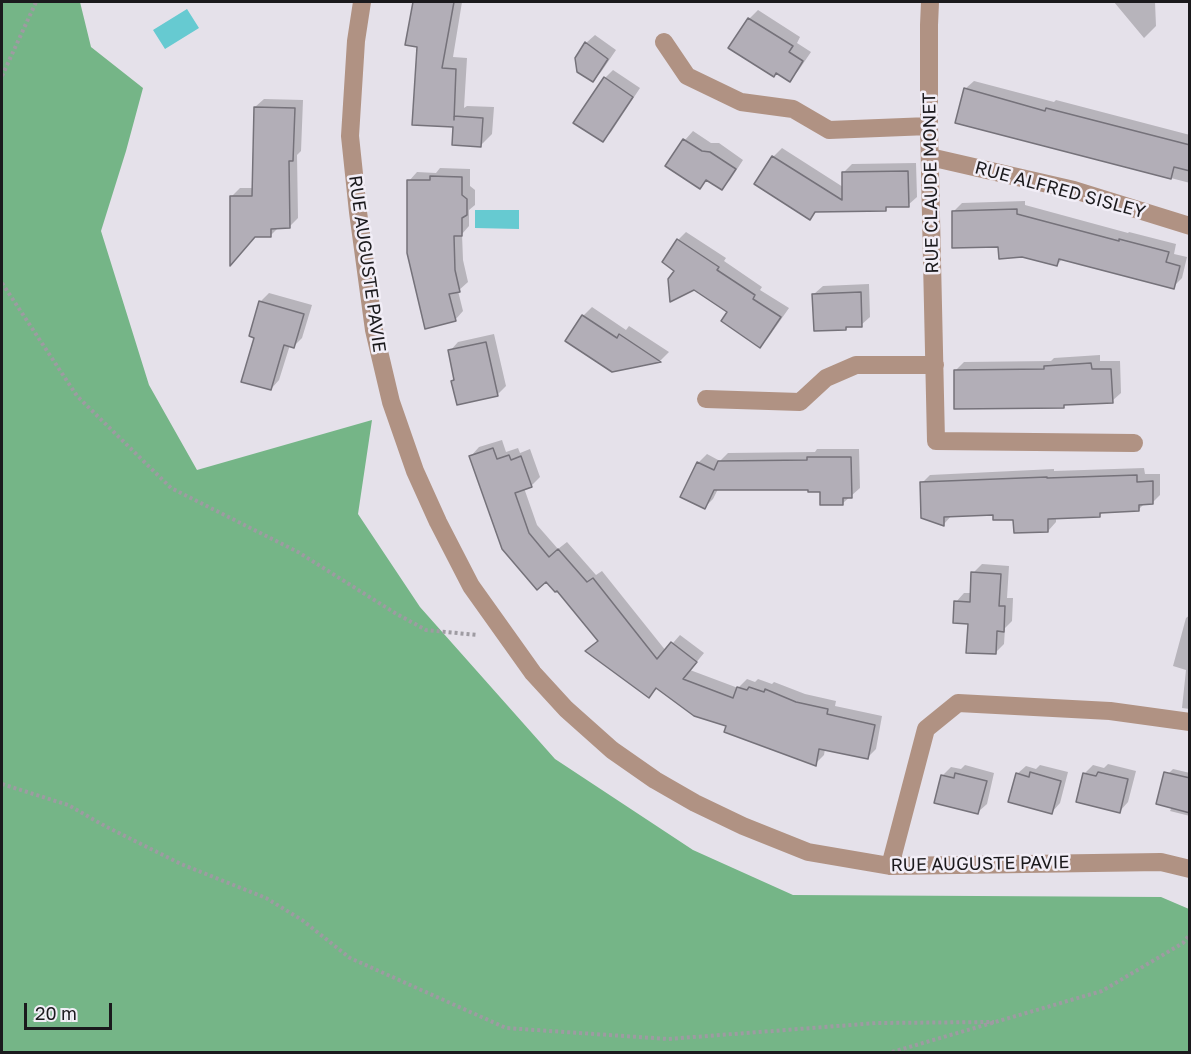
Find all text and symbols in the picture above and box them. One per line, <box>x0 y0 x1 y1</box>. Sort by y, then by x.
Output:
street label: RUE CLAUDE MONET <box>919 92 943 274</box>
street label: RUE ALFRED SISLEY <box>972 157 1148 223</box>
street label: RUE AUGUSTE PAVIE <box>344 174 390 354</box>
street label: RUE AUGUSTE PAVIE <box>891 852 1069 876</box>
scale bar <box>27 991 116 1029</box>
text: 20 m <box>35 1002 77 1024</box>

